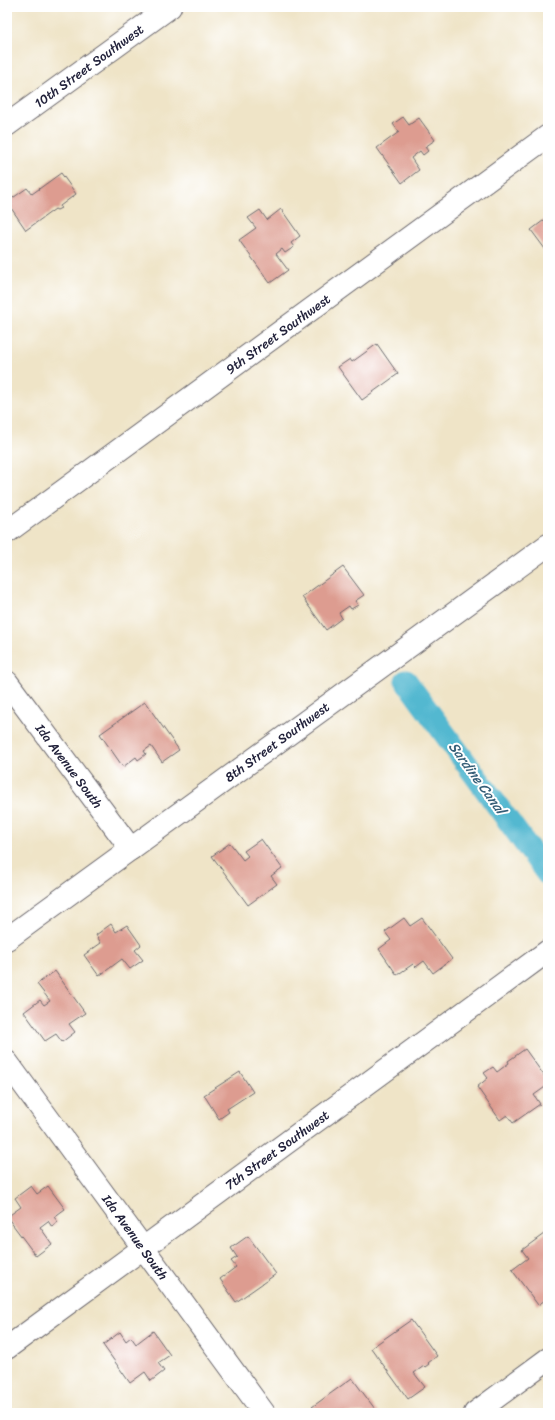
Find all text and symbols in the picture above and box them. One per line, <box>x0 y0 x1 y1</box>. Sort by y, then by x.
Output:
street label: 10th Street Southwest <box>29 18 149 114</box>
street label: 9th Street Southwest <box>221 288 336 380</box>
street label: 8th Street Southwest <box>220 696 335 788</box>
street label: Ida Avenue South <box>29 718 109 814</box>
water label: Sardine Canal <box>442 736 514 822</box>
street label: 7th Street Southwest <box>220 1104 334 1196</box>
street label: Ida Avenue South <box>95 1188 174 1285</box>

